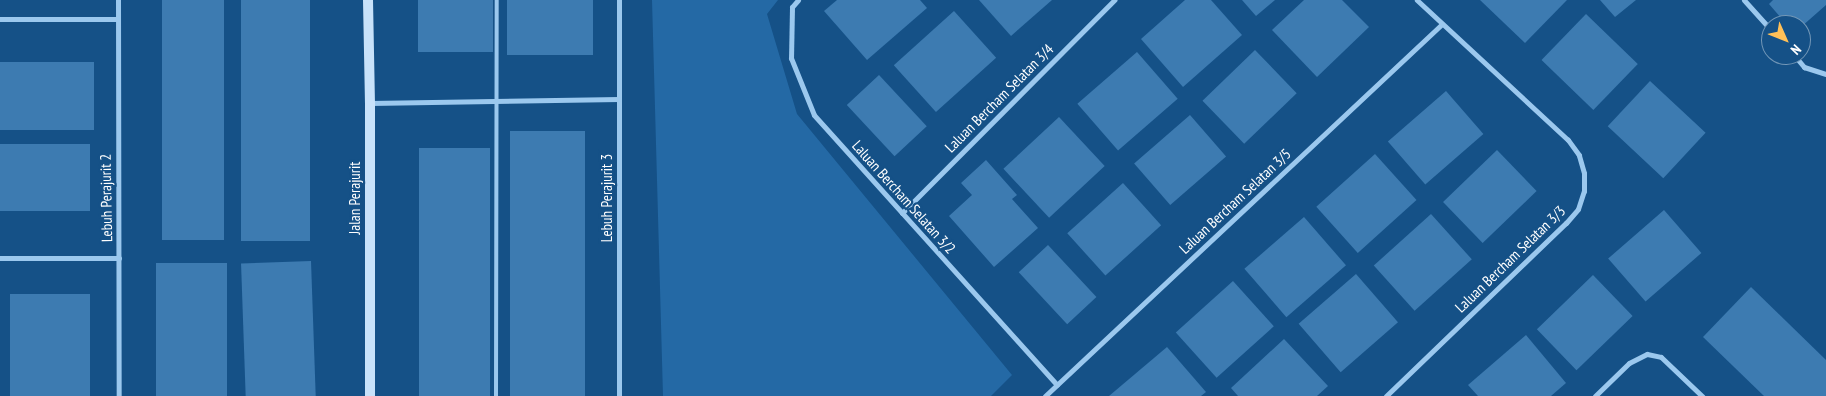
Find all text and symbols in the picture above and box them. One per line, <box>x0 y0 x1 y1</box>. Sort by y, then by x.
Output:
north arrow <box>1761 15 1811 65</box>
street label: Laluan Bercham Selatan 3/4 <box>941 40 1057 156</box>
text: N <box>1787 41 1805 59</box>
street label: Laluan Bercham Selatan 3/2 <box>848 137 960 257</box>
street label: Laluan Bercham Selatan 3/5 <box>1175 145 1295 257</box>
street label: Lebuh Perajurit 2 <box>96 154 116 242</box>
street label: Lebuh Perajurit 3 <box>598 154 616 242</box>
street label: Jalan Perajurit <box>346 162 364 234</box>
street label: Laluan Bercham Selatan 3/3 <box>1451 202 1569 316</box>

